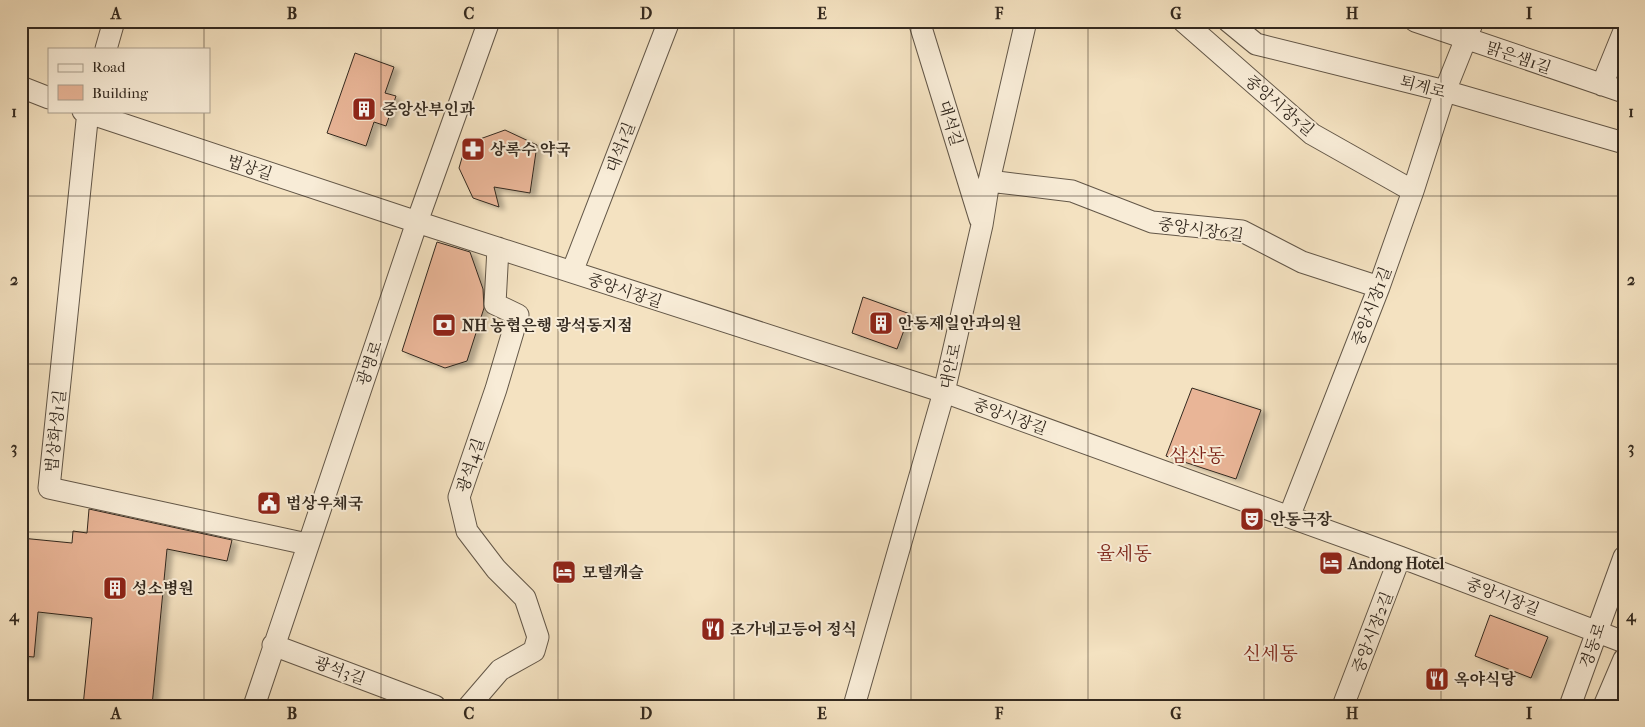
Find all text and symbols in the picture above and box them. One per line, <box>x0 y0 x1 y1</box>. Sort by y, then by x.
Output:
text: A <box>110 4 122 23</box>
text: B <box>287 4 297 23</box>
text: C <box>464 4 475 23</box>
text: D <box>640 4 652 23</box>
text: E <box>817 4 827 23</box>
text: F <box>994 4 1004 23</box>
text: G <box>1170 4 1182 23</box>
text: H <box>1346 4 1359 23</box>
text: I <box>1526 4 1533 23</box>
street label: 맑은샘1길 <box>1484 37 1554 77</box>
legend <box>48 48 210 112</box>
text: Road <box>92 58 126 76</box>
street label: 중앙시장5길 <box>1241 71 1318 140</box>
street label: 퇴계로 <box>1398 71 1448 102</box>
text: Building <box>92 84 149 102</box>
building icon: 중앙산부인과 <box>351 96 377 122</box>
street label: 대석길 <box>935 98 966 148</box>
place label: 중앙산부인과 <box>382 100 475 119</box>
text: 1 <box>11 102 17 121</box>
text: 1 <box>1628 102 1634 121</box>
street label: 대석1길 <box>602 119 639 175</box>
pharmacy icon: 상록수 약국 <box>460 136 486 162</box>
place label: 상록수 약국 <box>490 140 571 159</box>
street label: 법상길 <box>225 151 275 184</box>
street label: 중앙시장6길 <box>1157 214 1245 245</box>
street label: 중앙시장1길 <box>1348 264 1395 348</box>
street label: 중앙시장길 <box>585 269 665 311</box>
text: 2 <box>10 270 18 289</box>
text: 2 <box>1627 270 1635 289</box>
building icon: 안동제일안과의원 <box>868 310 894 336</box>
bank icon: NH 농협은행 광석동지점 <box>431 312 457 338</box>
place label: 안동제일안과의원 <box>898 314 1022 333</box>
place label: NH 농협은행 광석동지점 <box>462 316 633 335</box>
street label: 광명로 <box>353 338 386 388</box>
street label: 대안로 <box>936 341 965 391</box>
street label: 법상화성1길 <box>42 389 69 473</box>
street label: 중앙시장길 <box>970 394 1049 439</box>
street label: 광석4길 <box>453 436 488 495</box>
text: 3 <box>11 438 17 458</box>
text: 3 <box>1628 438 1634 458</box>
district label: 삼산동 <box>1169 445 1225 467</box>
public building icon: 법상우체국 <box>256 490 282 516</box>
place label: 법상우체국 <box>286 494 364 513</box>
theatre icon: 안동극장 <box>1239 506 1265 532</box>
place label: 안동극장 <box>1270 510 1332 529</box>
district label: 율세동 <box>1096 543 1152 565</box>
hotel icon: Andong Hotel <box>1318 550 1344 576</box>
place label: Andong Hotel <box>1347 554 1445 574</box>
hotel icon: 모텔캐슬 <box>551 559 577 585</box>
place label: 모텔캐슬 <box>582 563 644 582</box>
street label: 중앙시장길 <box>1463 574 1542 619</box>
building icon: 성소병원 <box>102 575 128 601</box>
place label: 성소병원 <box>132 579 194 598</box>
street label: 중앙시장2길 <box>1348 589 1397 676</box>
text: 4 <box>8 606 20 626</box>
text: 4 <box>1625 606 1637 626</box>
restaurant icon: 조가네고등어 정식 <box>700 616 726 642</box>
place label: 조가네고등어 정식 <box>730 620 857 639</box>
street label: 경동로 <box>1576 620 1609 670</box>
district label: 신세동 <box>1242 643 1298 665</box>
street label: 광석3길 <box>312 652 368 688</box>
restaurant icon: 옥야식당 <box>1424 666 1450 692</box>
place label: 옥야식당 <box>1454 670 1516 689</box>
text: A <box>110 704 122 723</box>
text: B <box>287 704 297 723</box>
text: C <box>464 704 475 723</box>
text: D <box>640 704 652 723</box>
text: E <box>817 704 827 723</box>
text: F <box>994 704 1004 723</box>
text: G <box>1170 704 1182 723</box>
text: H <box>1346 704 1359 723</box>
text: I <box>1526 704 1533 723</box>

